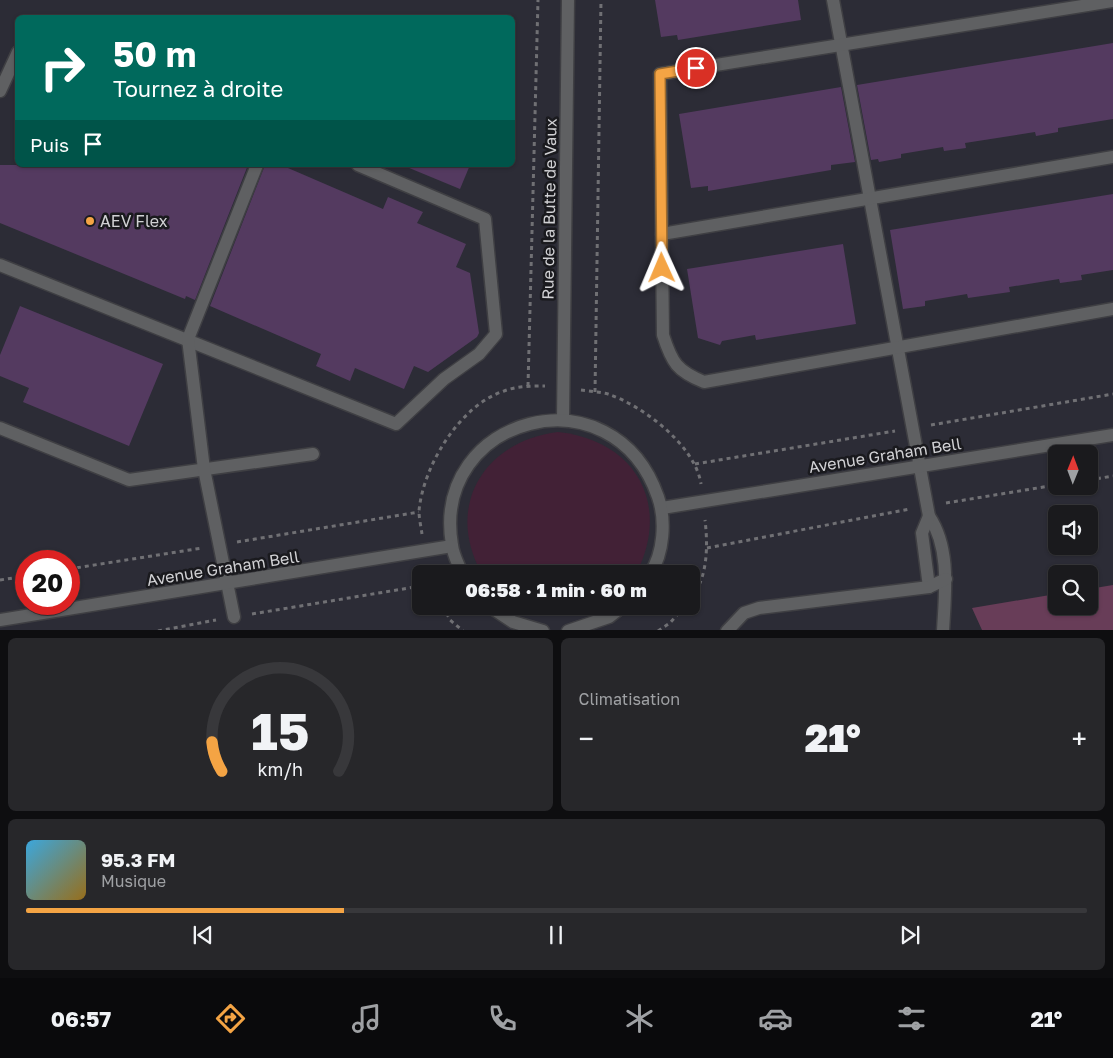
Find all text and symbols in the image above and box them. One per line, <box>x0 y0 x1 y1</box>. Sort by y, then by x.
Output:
text: 50 m <box>113 33 196 75</box>
icon: right <box>30 35 95 100</box>
pin <box>675 47 717 89</box>
icon: arrive <box>682 54 710 82</box>
text: Tournez à droite <box>113 75 283 102</box>
street label: Rue de la Butte de Vaux <box>537 118 561 300</box>
icon: arrive <box>79 130 107 158</box>
text: Puis <box>30 133 69 156</box>
place label: AEV Flex <box>100 211 168 231</box>
marker: AEV Flex <box>84 215 96 227</box>
position arrow <box>635 241 687 293</box>
street label: Avenue Graham Bell <box>807 433 963 477</box>
north arrow <box>1048 445 1098 495</box>
map controls <box>1048 445 1098 615</box>
button: sound <box>1048 505 1098 555</box>
street label: Avenue Graham Bell <box>145 546 301 590</box>
speed limit sign: 20 <box>15 550 80 615</box>
button: search <box>1048 565 1098 615</box>
text: 06:58 · 1 min · 60 m <box>465 578 647 601</box>
text: Climatisation <box>579 689 680 709</box>
text: 15 <box>251 699 310 761</box>
text: 21° <box>805 715 861 760</box>
text: − <box>579 722 594 755</box>
text: + <box>1072 722 1087 755</box>
text: km/h <box>258 758 303 780</box>
text: 95.3 FM <box>101 848 175 871</box>
text: Musique <box>101 871 166 891</box>
icon: previous <box>189 921 217 949</box>
icon: pause <box>542 921 570 949</box>
icon: next <box>896 921 924 949</box>
icon: directions <box>213 1001 248 1036</box>
icon: music <box>349 1001 384 1036</box>
icon: phone <box>485 1001 520 1036</box>
icon: climate <box>622 1001 657 1036</box>
icon: car <box>758 1001 793 1036</box>
icon: filters <box>894 1001 929 1036</box>
text: 06:57 <box>51 1005 111 1032</box>
text: 21° <box>1030 1005 1062 1032</box>

